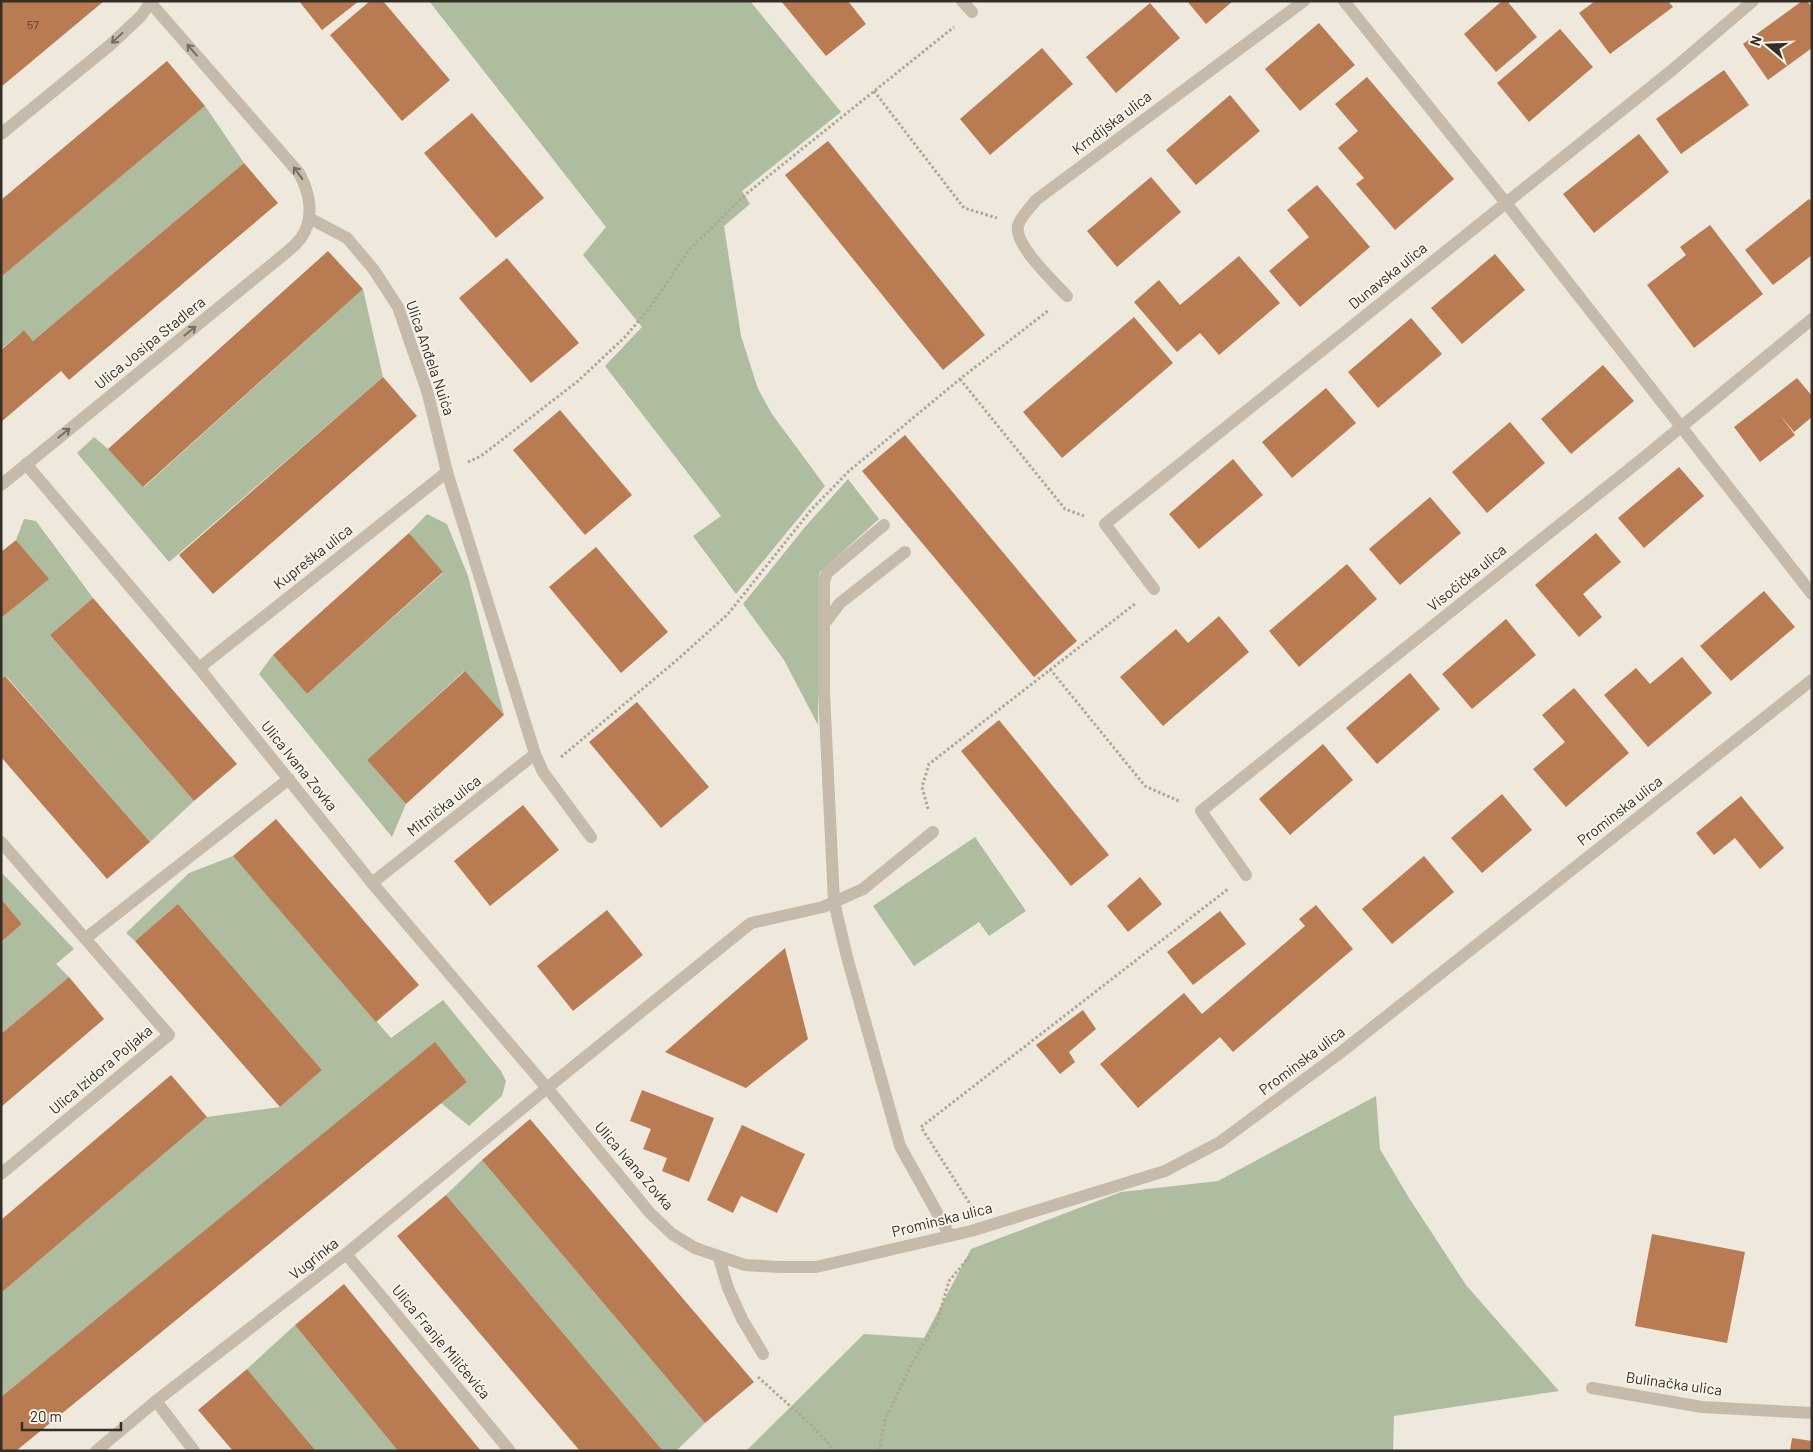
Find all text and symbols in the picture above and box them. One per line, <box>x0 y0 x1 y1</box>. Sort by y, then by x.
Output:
house number: 57 <box>27 17 39 31</box>
north arrow <box>1743 20 1793 70</box>
one-way arrow <box>111 32 124 44</box>
text: N <box>1746 33 1765 48</box>
one-way arrow <box>186 43 197 56</box>
street label: Krndijska ulica <box>1068 87 1154 158</box>
one-way arrow <box>293 166 303 180</box>
street label: Dunavska ulica <box>1345 238 1430 312</box>
street label: Ulica Josipa Stadlera <box>91 292 208 392</box>
street label: Ulica Anđela Nuića <box>403 298 459 417</box>
one-way arrow <box>183 326 196 337</box>
one-way arrow <box>57 428 70 439</box>
street label: Kupreška ulica <box>269 520 355 592</box>
street label: Visočička ulica <box>1423 540 1509 615</box>
street label: Ulica Ivana Zovka <box>258 717 342 814</box>
street label: Mitnička ulica <box>403 771 484 840</box>
street label: Prominska ulica <box>1573 771 1665 849</box>
street label: Ulica Izidora Poljaka <box>45 1021 156 1118</box>
street label: Prominska ulica <box>1255 1022 1348 1098</box>
street label: Ulica Ivana Zovka <box>592 1118 678 1213</box>
street label: Prominska ulica <box>890 1198 994 1240</box>
street label: Vugrinka <box>285 1234 341 1283</box>
street label: Ulica Franje Miličevića <box>389 1281 495 1402</box>
street label: Bulinačka ulica <box>1625 1367 1723 1399</box>
scale bar <box>22 1400 121 1432</box>
text: 20 m <box>30 1407 62 1425</box>

